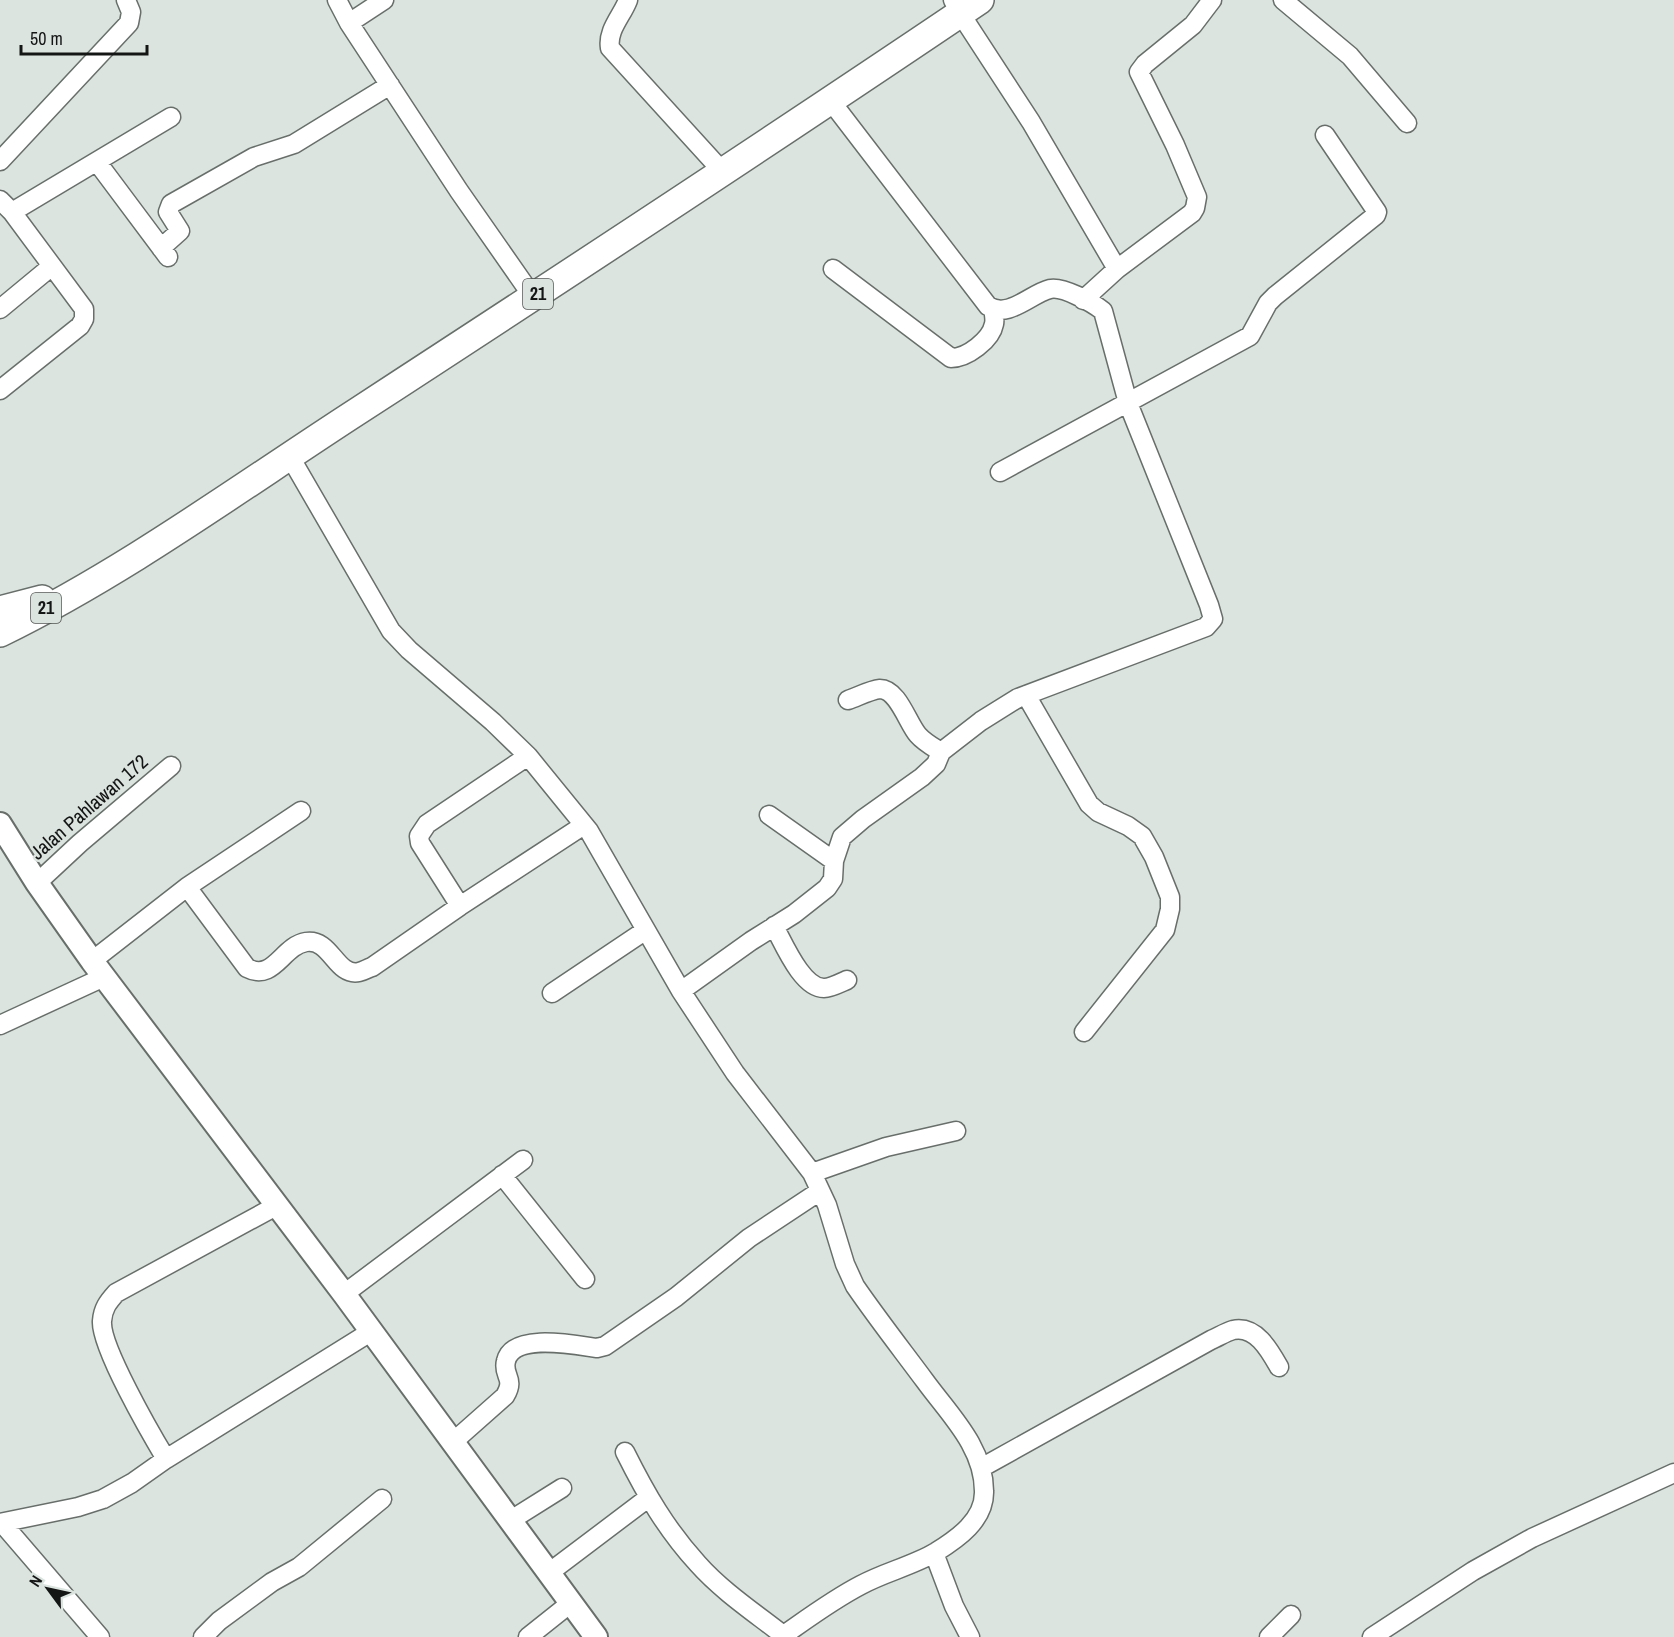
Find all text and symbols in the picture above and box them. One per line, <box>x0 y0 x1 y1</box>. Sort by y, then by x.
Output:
scale bar <box>21 18 147 56</box>
text: 50 m <box>30 26 63 51</box>
road number: 21 <box>523 279 553 309</box>
road number: 21 <box>31 593 61 623</box>
street label: Jalan Pahlawan 172 <box>24 748 153 865</box>
north arrow <box>18 1559 78 1619</box>
text: N <box>24 1571 47 1591</box>

